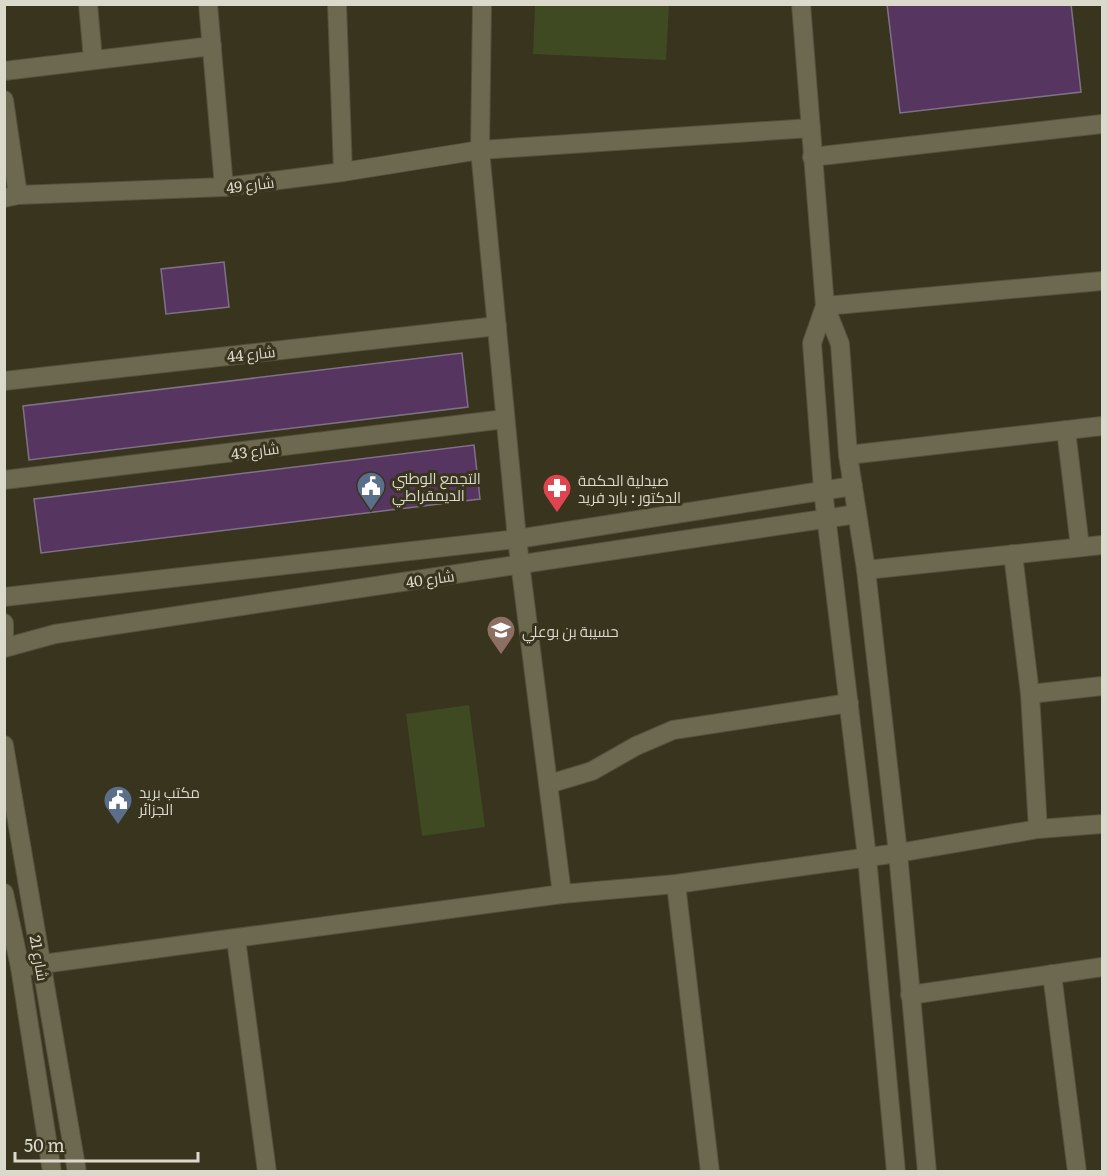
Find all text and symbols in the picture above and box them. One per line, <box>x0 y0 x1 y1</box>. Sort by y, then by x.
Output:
street label: شارع 49 <box>225 170 275 199</box>
street label: شارع 44 <box>226 339 276 368</box>
street label: شارع 43 <box>230 436 281 465</box>
place label: التجمع الوطني الديمقراطي <box>392 466 481 508</box>
place label: صيدلية الحكمة الدكتور : بارد فريد <box>578 468 681 508</box>
public building icon: التجمع الوطني الديمقراطي <box>355 470 387 512</box>
pharmacy icon: صيدلية الحكمة الدكتور : بارد فريد <box>541 472 573 514</box>
street label: شارع 40 <box>404 563 456 594</box>
school or university icon: حسيبة بن بوعلي <box>485 614 517 656</box>
place label: حسيبة بن بوعلي <box>522 619 619 644</box>
place label: مكتب بريد الجزائر <box>138 780 200 820</box>
public building icon: مكتب بريد الجزائر <box>102 784 134 826</box>
street label: شارع 21 <box>24 933 55 983</box>
scale bar <box>15 1125 198 1163</box>
text: 50 m <box>24 1131 65 1158</box>

